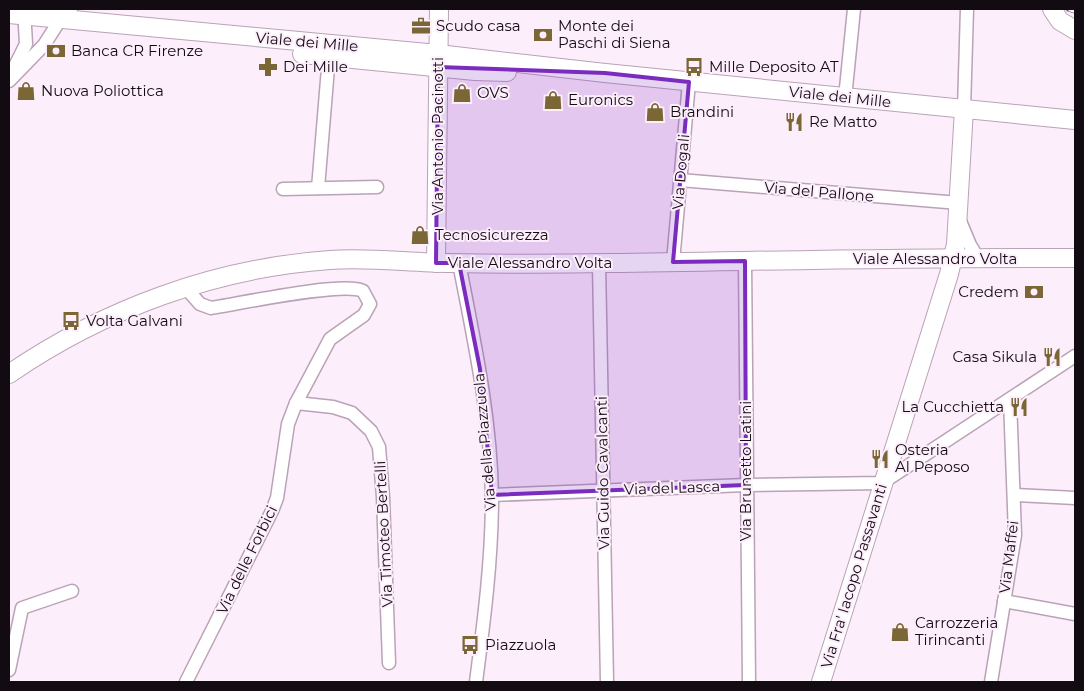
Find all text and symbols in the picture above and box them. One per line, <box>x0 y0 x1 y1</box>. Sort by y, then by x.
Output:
office icon: Scudo casa <box>410 15 432 37</box>
place label: Scudo casa <box>436 16 521 35</box>
place label: Monte dei Paschi di Siena <box>558 16 671 52</box>
bank icon: Monte dei Paschi di Siena <box>532 24 554 46</box>
street label: Viale dei Mille <box>255 28 359 55</box>
bank icon: Banca CR Firenze <box>45 40 67 62</box>
place label: Banca CR Firenze <box>71 41 203 60</box>
pharmacy icon: Dei Mille <box>257 56 279 78</box>
bus stop icon: Mille Deposito AT <box>683 56 705 78</box>
place label: Dei Mille <box>283 57 348 76</box>
street label: Via Antonio Pacinotti <box>428 57 447 215</box>
place label: Mille Deposito AT <box>709 57 839 76</box>
shop icon: Nuova Poliottica <box>15 80 37 102</box>
place label: Nuova Poliottica <box>41 81 164 100</box>
shop icon: OVS <box>451 82 473 104</box>
street label: Viale dei Mille <box>788 82 892 111</box>
place label: OVS <box>477 83 509 102</box>
shop icon: Euronics <box>542 89 564 111</box>
place label: Euronics <box>568 90 633 109</box>
shop icon: Brandini <box>644 101 666 123</box>
place label: Brandini <box>670 102 734 121</box>
restaurant icon: Re Matto <box>783 111 805 133</box>
place label: Re Matto <box>809 112 877 131</box>
street label: Via Dogali <box>668 133 693 211</box>
street label: Via del Pallone <box>763 177 875 206</box>
shop icon: Tecnosicurezza <box>409 224 431 246</box>
place label: Tecnosicurezza <box>435 225 549 244</box>
street label: Viale Alessandro Volta <box>853 249 1017 268</box>
street label: Viale Alessandro Volta <box>448 253 612 272</box>
bank icon: Credem <box>1023 281 1045 303</box>
place label: Credem <box>958 282 1019 301</box>
bus stop icon: Volta Galvani <box>60 310 82 332</box>
place label: Volta Galvani <box>86 311 183 330</box>
restaurant icon: Casa Sikula <box>1041 346 1063 368</box>
place label: Casa Sikula <box>952 347 1037 366</box>
street label: Via della Piazzuola <box>469 372 500 512</box>
street label: Via Guido Cavalcanti <box>592 396 613 550</box>
restaurant icon: La Cucchietta <box>1008 396 1030 418</box>
place label: La Cucchietta <box>902 397 1004 416</box>
street label: Via Brunetto Latini <box>736 401 755 541</box>
place label: Osteria Al Peposo <box>895 440 970 476</box>
restaurant icon: Osteria Al Peposo <box>869 448 891 470</box>
street label: Via Timoteo Bertelli <box>370 460 397 608</box>
street label: Via del Lasca <box>623 476 721 499</box>
street label: Via Fra' Iacopo Passavanti <box>816 481 891 670</box>
street label: Via delle Forbici <box>212 502 281 617</box>
street label: Via Maffei <box>995 519 1022 595</box>
place label: Carrozzeria Tirincanti <box>915 613 998 649</box>
shop icon: Carrozzeria Tirincanti <box>889 621 911 643</box>
bus stop icon: Piazzuola <box>459 634 481 656</box>
place label: Piazzuola <box>485 635 556 654</box>

